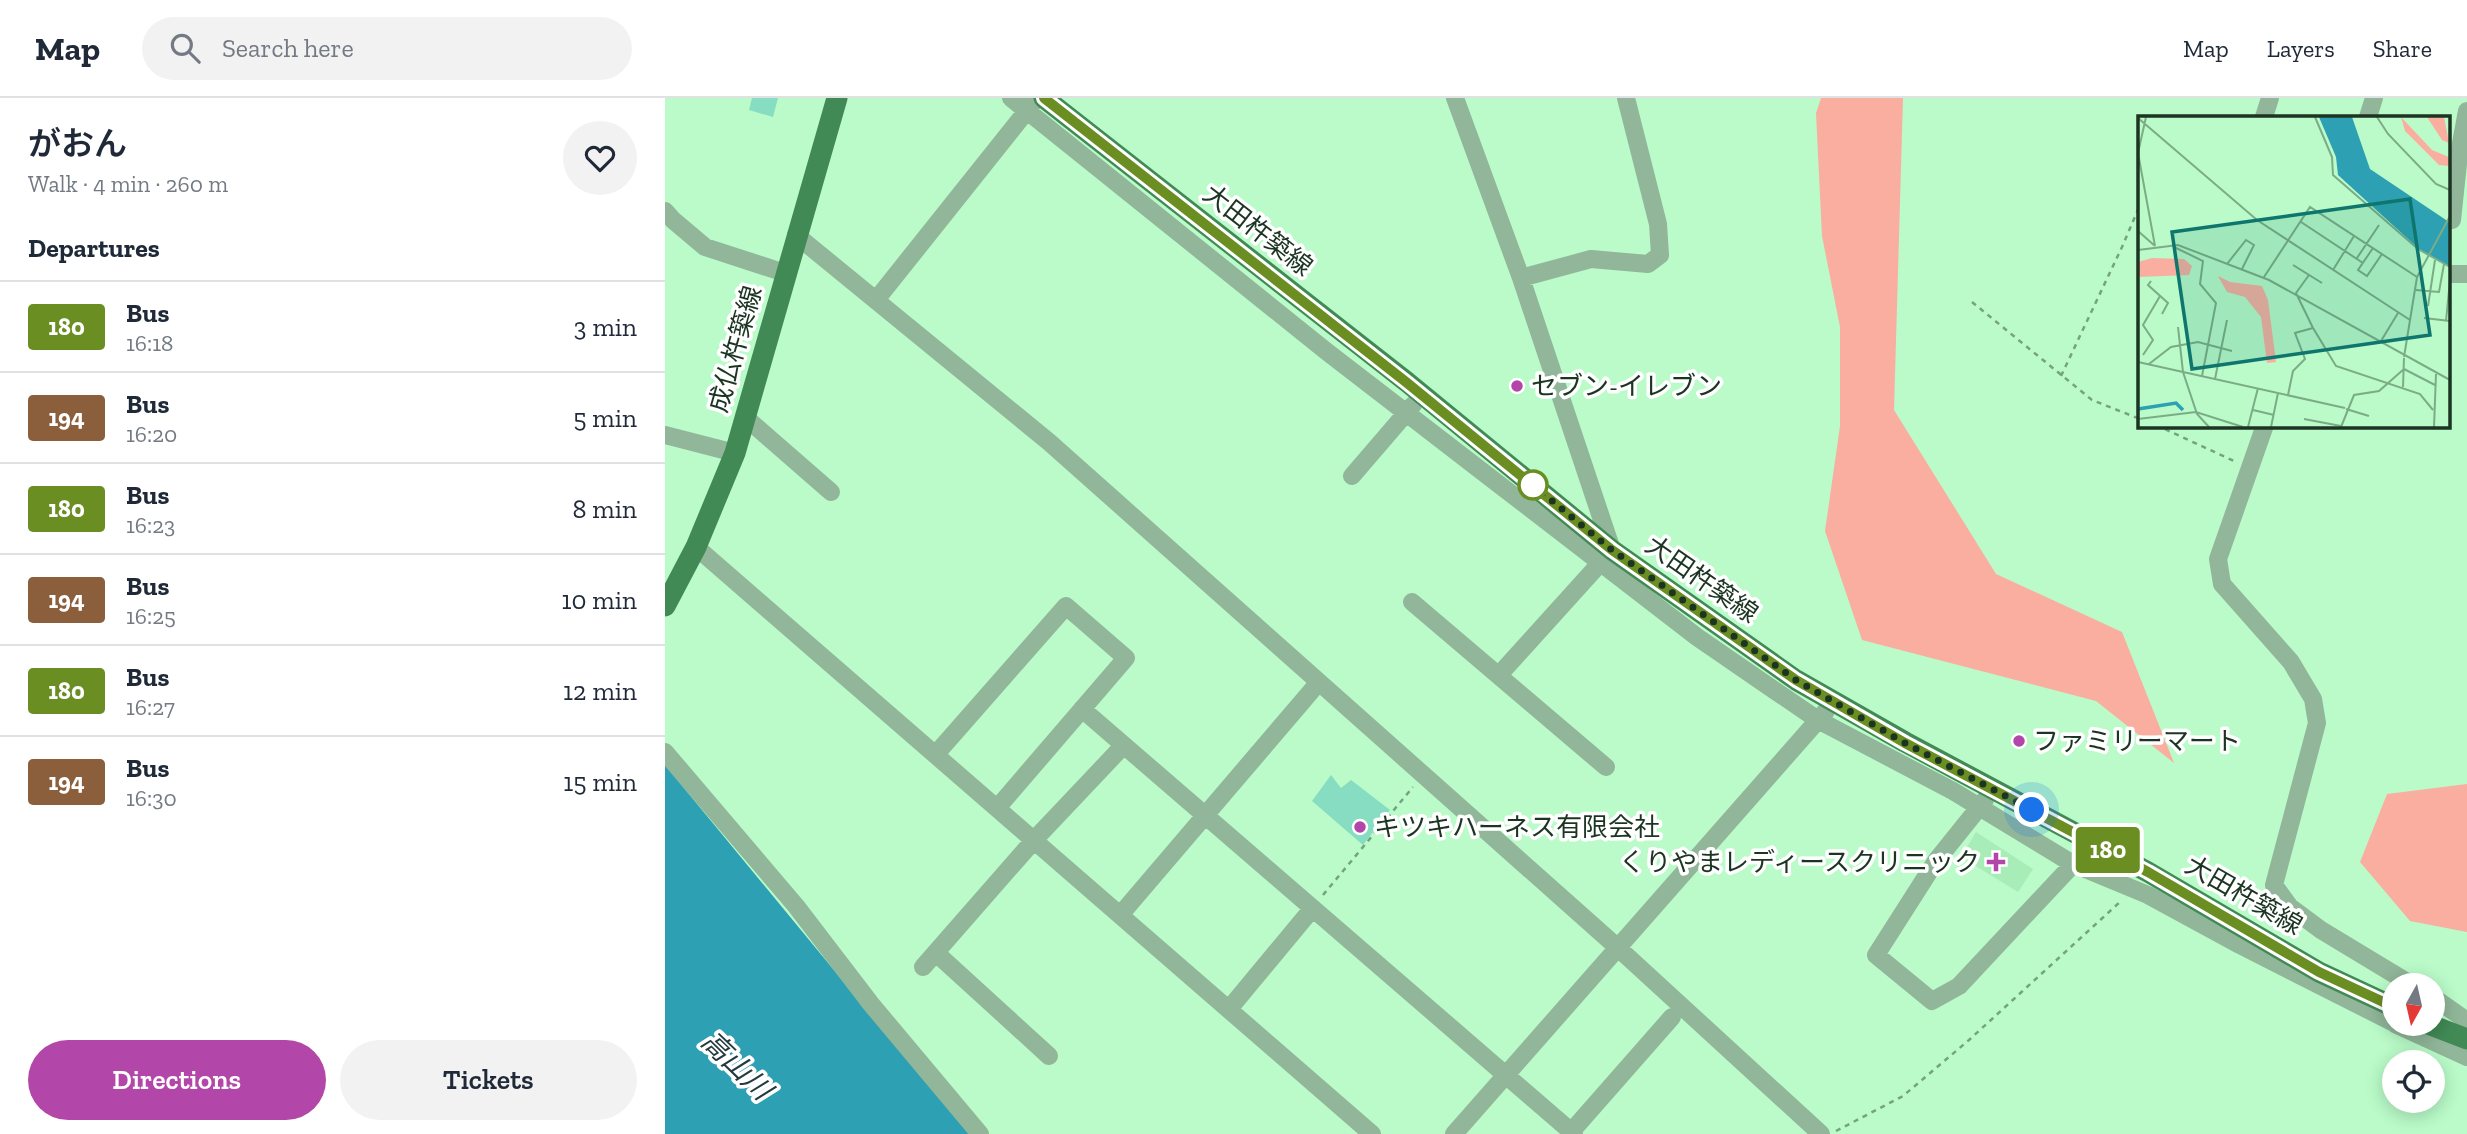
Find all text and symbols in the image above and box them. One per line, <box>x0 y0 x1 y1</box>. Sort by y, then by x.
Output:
search box <box>142 17 632 80</box>
text: Map <box>35 29 100 68</box>
icon: search <box>166 29 204 67</box>
text: Search here <box>222 32 354 64</box>
text: Map <box>2183 34 2229 63</box>
text: Layers <box>2267 34 2335 63</box>
text: Share <box>2373 34 2432 63</box>
inset map <box>2138 116 2449 427</box>
button: heart <box>563 121 637 195</box>
text: がおん <box>28 124 127 163</box>
text: Walk · 4 min · 260 m <box>28 170 228 198</box>
street label: 大田杵築線 <box>1197 177 1319 283</box>
text: Departures <box>28 232 160 264</box>
street label: 成仏杵築線 <box>702 282 768 416</box>
text: Bus <box>126 297 169 329</box>
text: 3 min <box>574 311 637 343</box>
text: 180 <box>48 312 85 341</box>
text: 16:18 <box>126 329 173 357</box>
place label: セブン-イレブン <box>1531 370 1722 402</box>
marker: セブン-イレブン <box>1509 378 1525 394</box>
text: Bus <box>126 388 169 420</box>
text: 5 min <box>573 402 637 434</box>
text: 194 <box>48 403 85 432</box>
text: 16:20 <box>126 420 177 448</box>
unlabelled marker <box>1518 470 1548 500</box>
text: Bus <box>126 479 169 511</box>
text: 8 min <box>572 493 637 525</box>
text: 180 <box>48 494 85 523</box>
text: 16:23 <box>126 511 175 539</box>
street label: 大田杵築線 <box>1640 529 1764 629</box>
text: Bus <box>126 570 169 602</box>
text: 10 min <box>561 584 637 616</box>
text: 194 <box>48 585 85 614</box>
text: 16:25 <box>126 602 176 630</box>
text: Bus <box>126 661 169 693</box>
text: 12 min <box>563 675 637 707</box>
text: 180 <box>48 676 85 705</box>
text: 16:27 <box>126 693 175 721</box>
place label: ファミリーマート <box>2033 725 2241 757</box>
marker: ファミリーマート <box>2011 733 2027 749</box>
text: Bus <box>126 752 169 784</box>
text: 15 min <box>563 766 637 798</box>
text: 194 <box>48 767 85 796</box>
text: 16:30 <box>126 784 177 812</box>
your location <box>2014 792 2049 827</box>
place label: キツキハーネス有限会社 <box>1374 811 1660 843</box>
marker: キツキハーネス有限会社 <box>1352 819 1368 835</box>
line badge: 180 <box>2068 827 2148 873</box>
text: 180 <box>2090 835 2126 864</box>
place label: くりやまレディースクリニック <box>1619 846 1980 878</box>
street label: 大田杵築線 <box>2180 849 2308 941</box>
marker: くりやまレディースクリニック <box>1986 852 2006 872</box>
north arrow <box>2382 973 2445 1036</box>
map controls <box>2382 973 2445 1113</box>
water label: 高山川 <box>695 1024 780 1108</box>
button: Directions <box>28 1040 326 1120</box>
button: Tickets <box>340 1040 637 1120</box>
button: locate <box>2382 1050 2445 1113</box>

